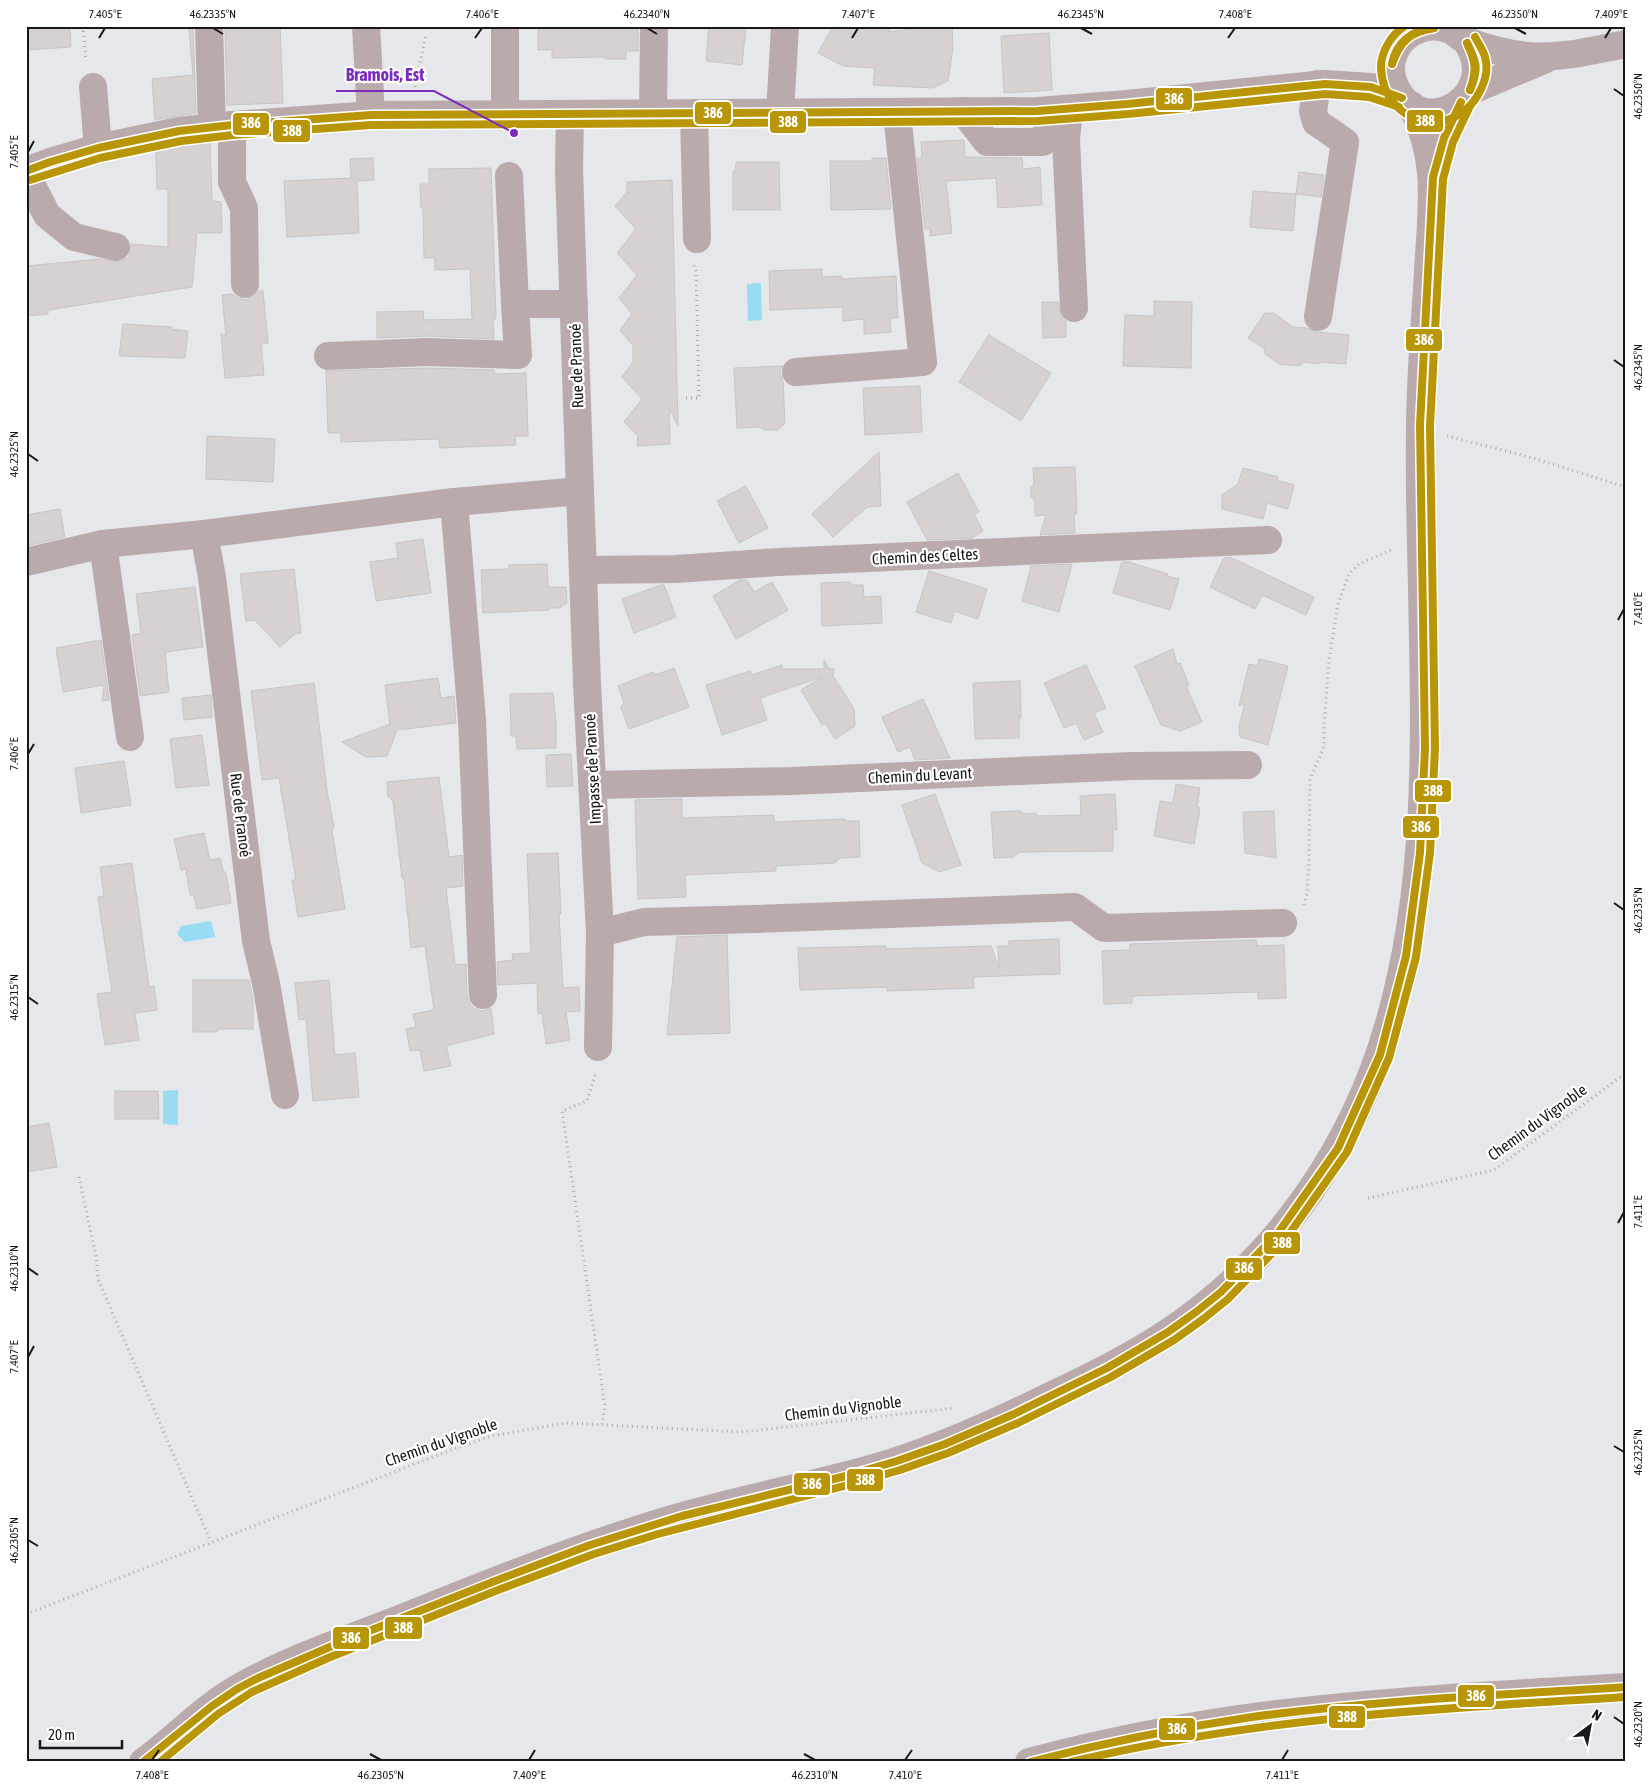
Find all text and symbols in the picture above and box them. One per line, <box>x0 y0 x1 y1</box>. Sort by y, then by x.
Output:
text: 7.405°E <box>88 7 122 21</box>
text: 46.2335°N <box>190 7 236 21</box>
text: 7.406°E <box>465 7 499 21</box>
text: 46.2340°N <box>624 7 670 21</box>
text: 7.407°E <box>841 7 875 21</box>
text: 46.2345°N <box>1058 7 1104 21</box>
text: 7.408°E <box>1218 7 1252 21</box>
text: 46.2350°N <box>1492 7 1538 21</box>
text: 7.409°E <box>1594 7 1628 21</box>
callout: Bramois, Est <box>336 58 434 91</box>
text: Bramois, Est <box>346 64 425 85</box>
text: 46.2350°N <box>1631 73 1645 119</box>
line badge: 386 <box>1155 87 1193 111</box>
text: 386 <box>1164 91 1184 107</box>
line badge: 386 <box>694 101 732 125</box>
text: 386 <box>703 105 723 121</box>
line badge: 388 <box>1406 109 1444 133</box>
line badge: 388 <box>769 110 807 134</box>
line badge: 386 <box>232 112 270 136</box>
text: 388 <box>1415 113 1435 129</box>
text: 388 <box>778 114 798 130</box>
text: 386 <box>241 115 261 131</box>
line badge: 388 <box>272 119 311 143</box>
text: 388 <box>282 123 302 139</box>
text: 7.405°E <box>7 135 21 169</box>
street label: Rue de Pranoé <box>566 323 586 409</box>
line badge: 386 <box>1405 328 1443 352</box>
text: 386 <box>1414 332 1434 348</box>
text: 46.2345°N <box>1631 344 1645 390</box>
text: 46.2325°N <box>7 431 21 477</box>
street label: Chemin des Celtes <box>872 544 979 568</box>
text: 7.410°E <box>1631 592 1645 626</box>
street label: Impasse de Pranoé <box>580 713 605 825</box>
text: 7.406°E <box>7 737 21 771</box>
street label: Chemin du Levant <box>867 763 973 787</box>
street label: Rue de Pranoé <box>227 772 255 858</box>
line badge: 388 <box>1414 779 1452 803</box>
text: 388 <box>1423 783 1443 799</box>
line badge: 386 <box>1402 815 1440 839</box>
text: 386 <box>1411 819 1431 835</box>
text: 46.2335°N <box>1631 887 1645 933</box>
text: 46.2315°N <box>7 974 21 1020</box>
street label: Chemin du Vignoble <box>1484 1080 1590 1165</box>
text: 7.411°E <box>1631 1195 1645 1229</box>
line badge: 388 <box>1263 1231 1301 1255</box>
text: 388 <box>1272 1235 1292 1251</box>
text: 46.2310°N <box>7 1245 21 1291</box>
line badge: 386 <box>1225 1257 1263 1281</box>
text: 386 <box>1234 1260 1254 1276</box>
text: 7.407°E <box>7 1340 21 1374</box>
street label: Chemin du Vignoble <box>784 1392 903 1425</box>
street label: Chemin du Vignoble <box>383 1414 500 1471</box>
text: 46.2325°N <box>1631 1429 1645 1475</box>
line badge: 388 <box>846 1468 884 1492</box>
line badge: 386 <box>793 1472 831 1496</box>
text: 388 <box>855 1472 875 1488</box>
text: 386 <box>802 1476 822 1492</box>
text: 46.2305°N <box>7 1517 21 1563</box>
line badge: 388 <box>384 1616 423 1640</box>
text: 388 <box>393 1620 413 1636</box>
line badge: 386 <box>332 1626 370 1650</box>
text: 386 <box>341 1630 361 1646</box>
line badge: 386 <box>1457 1684 1495 1708</box>
text: 386 <box>1466 1688 1486 1704</box>
north arrow <box>1564 1700 1614 1750</box>
text: 46.2320°N <box>1631 1701 1645 1747</box>
line badge: 388 <box>1328 1705 1366 1729</box>
text: N <box>1589 1706 1605 1724</box>
text: 388 <box>1337 1709 1357 1725</box>
line badge: 386 <box>1158 1717 1196 1741</box>
scale bar <box>40 1718 122 1750</box>
text: 386 <box>1167 1721 1187 1737</box>
text: 20 m <box>48 1726 75 1743</box>
text: 7.408°E <box>135 1768 169 1782</box>
text: 46.2305°N <box>358 1768 404 1782</box>
text: 7.409°E <box>512 1768 546 1782</box>
text: 46.2310°N <box>792 1768 838 1782</box>
text: 7.410°E <box>888 1768 922 1782</box>
text: 7.411°E <box>1265 1768 1299 1782</box>

